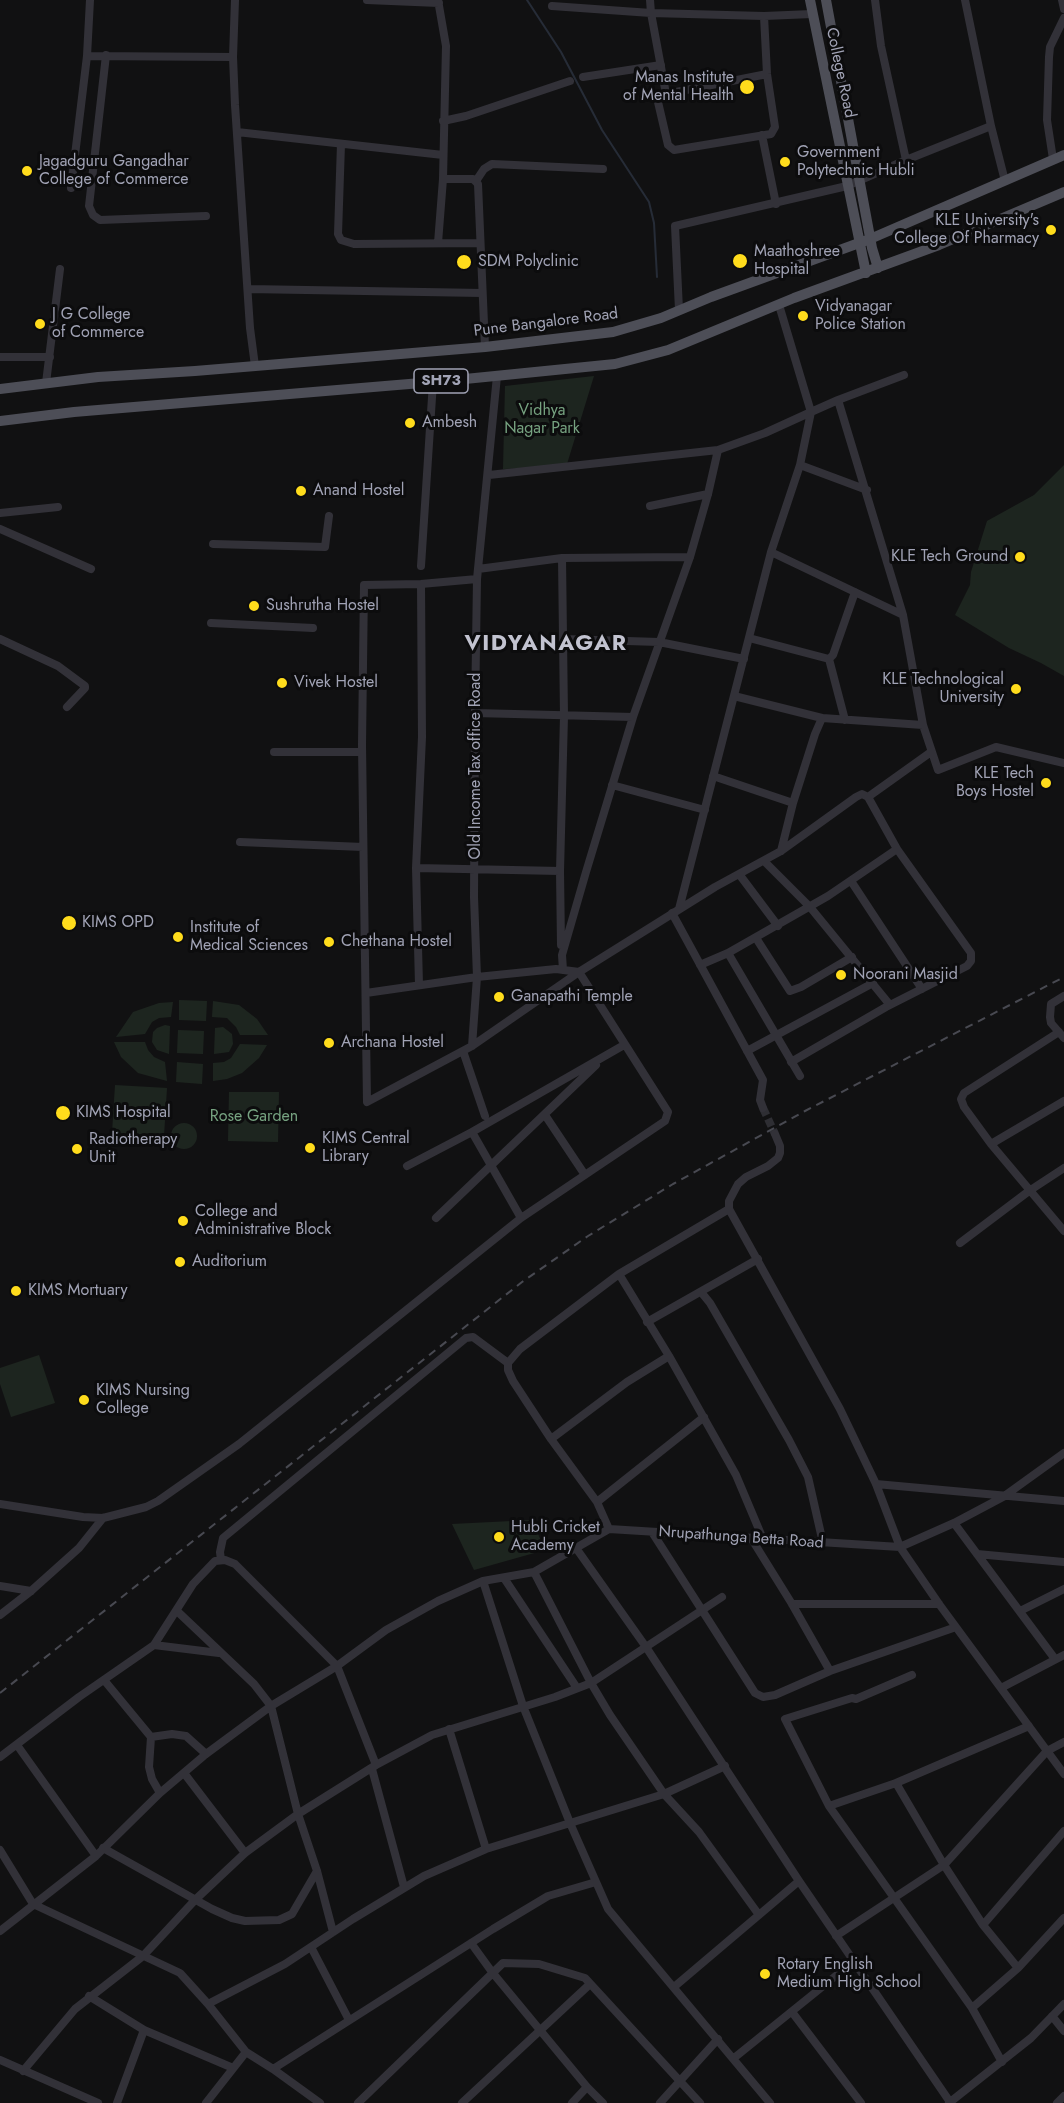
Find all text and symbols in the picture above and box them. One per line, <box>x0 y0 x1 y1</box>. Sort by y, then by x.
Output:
street label: College Road <box>821 26 859 120</box>
place label: Manas Institute of Mental Health <box>623 68 734 106</box>
marker: Manas Institute of Mental Health <box>738 78 756 96</box>
place label: Government Polytechnic Hubli <box>797 143 915 181</box>
place label: Jagadguru Gangadhar College of Commerce <box>39 152 189 190</box>
marker: Government Polytechnic Hubli <box>778 155 792 169</box>
marker: Jagadguru Gangadhar College of Commerce <box>20 164 34 178</box>
place label: KLE University's College Of Pharmacy <box>894 211 1039 249</box>
marker: KLE University's College Of Pharmacy <box>1044 223 1058 237</box>
place label: Maathoshree Hospital <box>754 242 840 280</box>
place label: SDM Polyclinic <box>478 252 579 272</box>
marker: Maathoshree Hospital <box>731 252 749 270</box>
marker: SDM Polyclinic <box>455 253 473 271</box>
place label: Vidyanagar Police Station <box>815 297 906 335</box>
place label: J G College of Commerce <box>52 305 144 343</box>
street label: Pune Bangalore Road <box>473 305 619 341</box>
marker: Vidyanagar Police Station <box>796 309 810 323</box>
marker: J G College of Commerce <box>33 317 47 331</box>
road number: SH73 <box>414 369 468 393</box>
park label: Vidhya Nagar Park <box>504 401 580 439</box>
place label: Ambesh <box>422 413 477 433</box>
marker: Ambesh <box>403 416 417 430</box>
place label: Anand Hostel <box>313 481 404 501</box>
marker: Anand Hostel <box>294 484 308 498</box>
place label: KLE Tech Ground <box>891 547 1008 567</box>
marker: KLE Tech Ground <box>1013 550 1027 564</box>
place label: Sushrutha Hostel <box>266 596 379 616</box>
marker: Sushrutha Hostel <box>247 599 261 613</box>
district label: VIDYANAGAR <box>465 632 627 658</box>
place label: KLE Technological University <box>882 670 1004 708</box>
place label: Vivek Hostel <box>294 673 378 693</box>
street label: Old Income Tax office Road <box>466 673 486 859</box>
marker: Vivek Hostel <box>275 676 289 690</box>
marker: KLE Technological University <box>1009 682 1023 696</box>
place label: KLE Tech Boys Hostel <box>956 764 1034 802</box>
marker: KLE Tech Boys Hostel <box>1039 776 1053 790</box>
place label: KIMS OPD <box>82 913 154 933</box>
marker: KIMS OPD <box>60 914 78 932</box>
place label: Institute of Medical Sciences <box>190 918 308 956</box>
marker: Institute of Medical Sciences <box>171 930 185 944</box>
place label: Chethana Hostel <box>341 932 452 952</box>
marker: Chethana Hostel <box>322 935 336 949</box>
place label: Noorani Masjid <box>853 965 958 985</box>
marker: Noorani Masjid <box>834 968 848 982</box>
place label: Ganapathi Temple <box>511 987 633 1007</box>
marker: Ganapathi Temple <box>492 990 506 1004</box>
place label: Archana Hostel <box>341 1033 444 1053</box>
marker: Archana Hostel <box>322 1036 336 1050</box>
place label: KIMS Hospital <box>76 1103 171 1123</box>
marker: KIMS Hospital <box>54 1104 72 1122</box>
park label: Rose Garden <box>210 1107 298 1127</box>
place label: KIMS Central Library <box>322 1129 410 1167</box>
place label: Radiotherapy Unit <box>89 1130 177 1168</box>
marker: KIMS Central Library <box>303 1141 317 1155</box>
marker: Radiotherapy Unit <box>70 1142 84 1156</box>
place label: College and Administrative Block <box>195 1202 331 1240</box>
marker: College and Administrative Block <box>176 1214 190 1228</box>
place label: Auditorium <box>192 1252 267 1272</box>
marker: Auditorium <box>173 1255 187 1269</box>
place label: KIMS Mortuary <box>28 1281 128 1301</box>
marker: KIMS Mortuary <box>9 1284 23 1298</box>
place label: KIMS Nursing College <box>96 1381 190 1419</box>
marker: KIMS Nursing College <box>77 1393 91 1407</box>
place label: Hubli Cricket Academy <box>511 1518 600 1556</box>
street label: Nrupathunga Betta Road <box>658 1523 824 1553</box>
marker: Hubli Cricket Academy <box>492 1530 506 1544</box>
place label: Rotary English Medium High School <box>777 1955 921 1993</box>
marker: Rotary English Medium High School <box>758 1967 772 1981</box>

